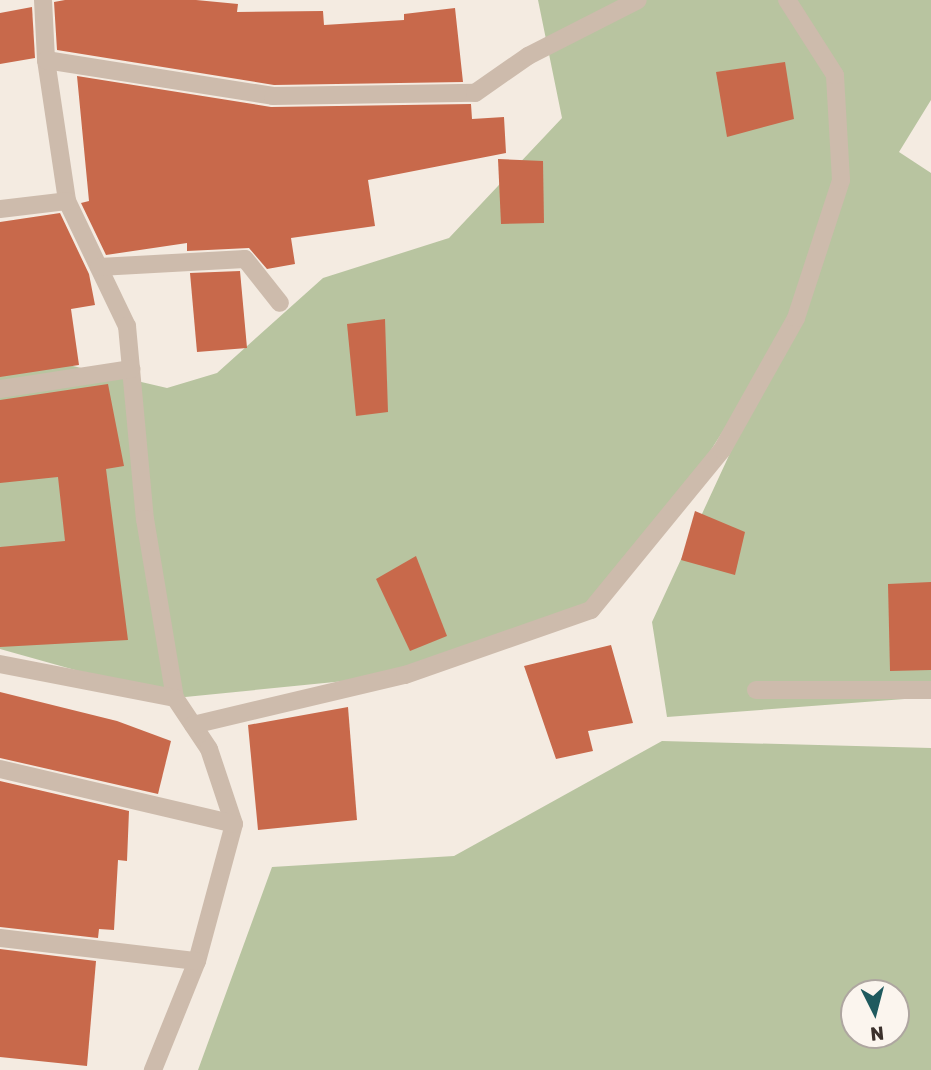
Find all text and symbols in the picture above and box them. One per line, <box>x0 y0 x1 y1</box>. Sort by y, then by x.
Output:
north arrow <box>840 979 910 1049</box>
text: N <box>869 1021 885 1046</box>

